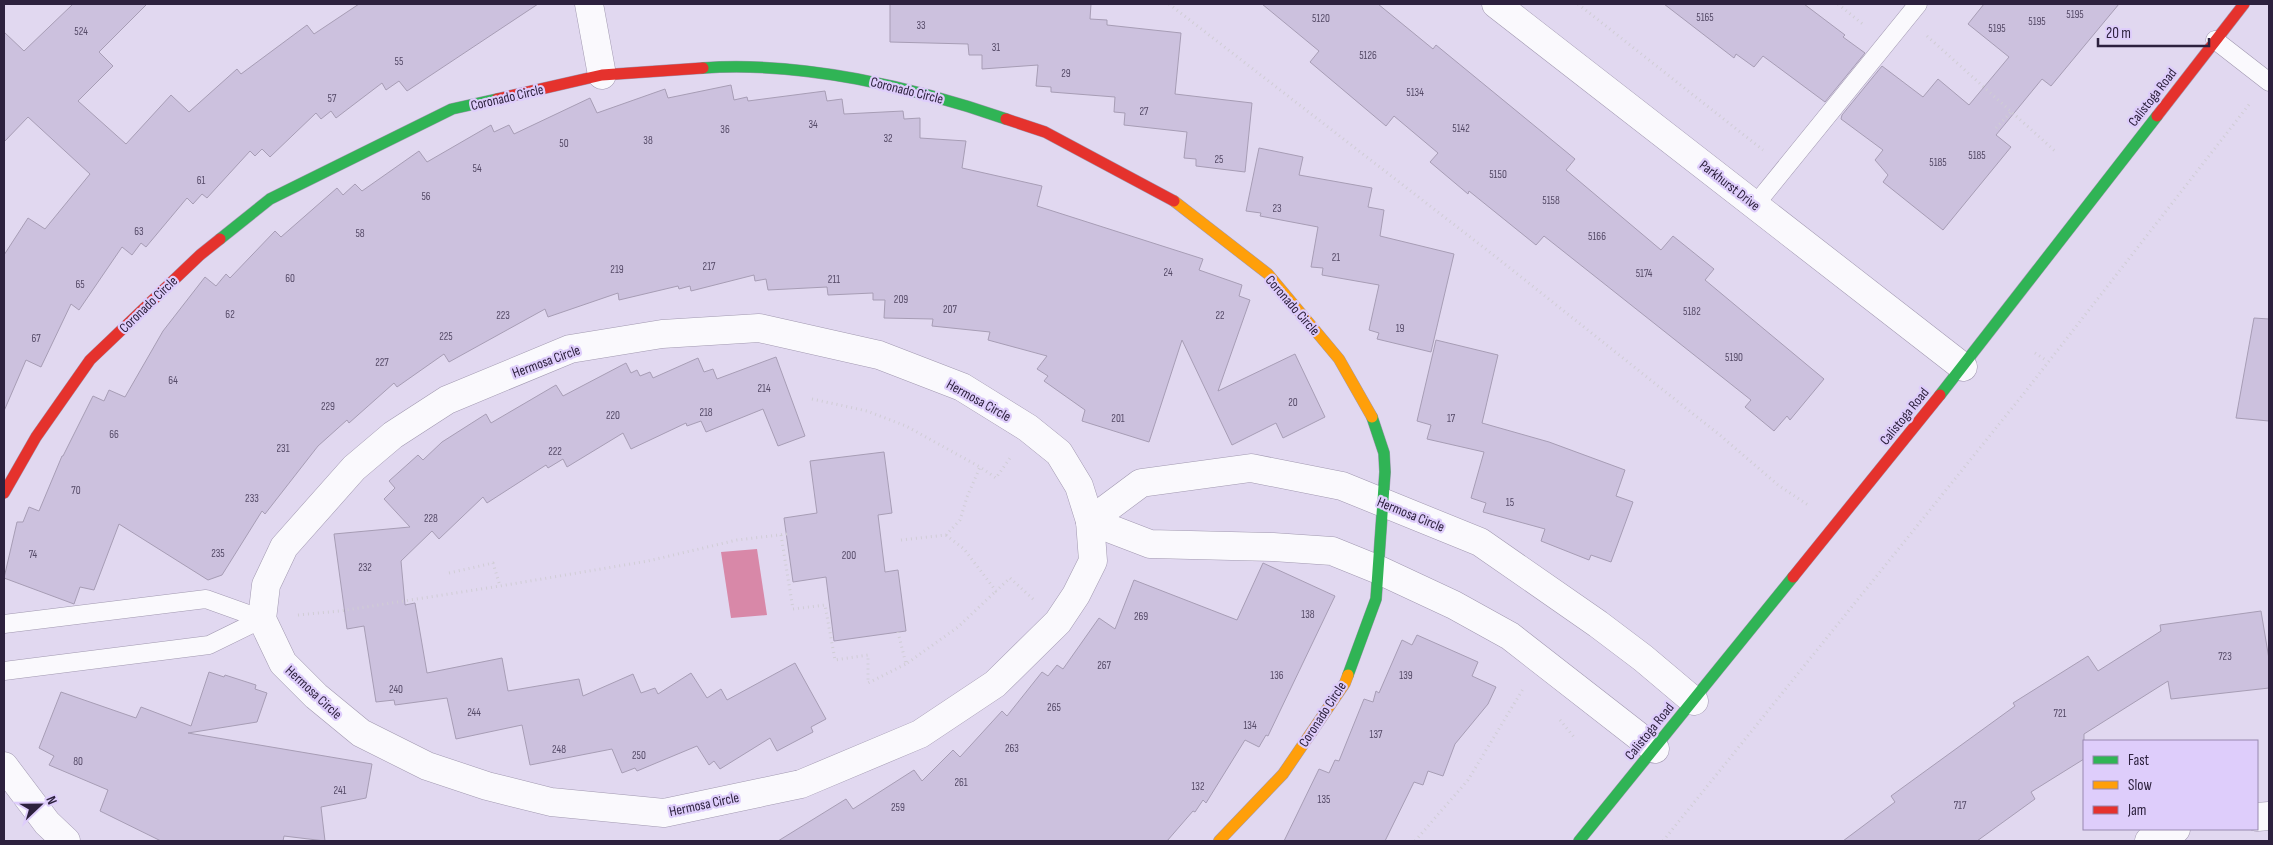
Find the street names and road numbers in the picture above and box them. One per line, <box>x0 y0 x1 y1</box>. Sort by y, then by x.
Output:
street label: Calistoga Road <box>2125 65 2180 130</box>
street label: Coronado Circle <box>869 73 945 108</box>
street label: Coronado Circle <box>469 81 545 114</box>
street label: Parkhurst Drive <box>1696 156 1763 214</box>
street label: Coronado Circle <box>116 272 181 336</box>
street label: Coronado Circle <box>1262 272 1323 339</box>
street label: Hermosa Circle <box>510 341 583 382</box>
street label: Hermosa Circle <box>944 376 1014 425</box>
street label: Calistoga Road <box>1876 384 1933 448</box>
street label: Hermosa Circle <box>1375 493 1447 536</box>
street label: Hermosa Circle <box>282 662 345 723</box>
street label: Coronado Circle <box>1295 678 1350 750</box>
street label: Calistoga Road <box>1621 699 1678 763</box>
street label: Hermosa Circle <box>668 789 741 820</box>

